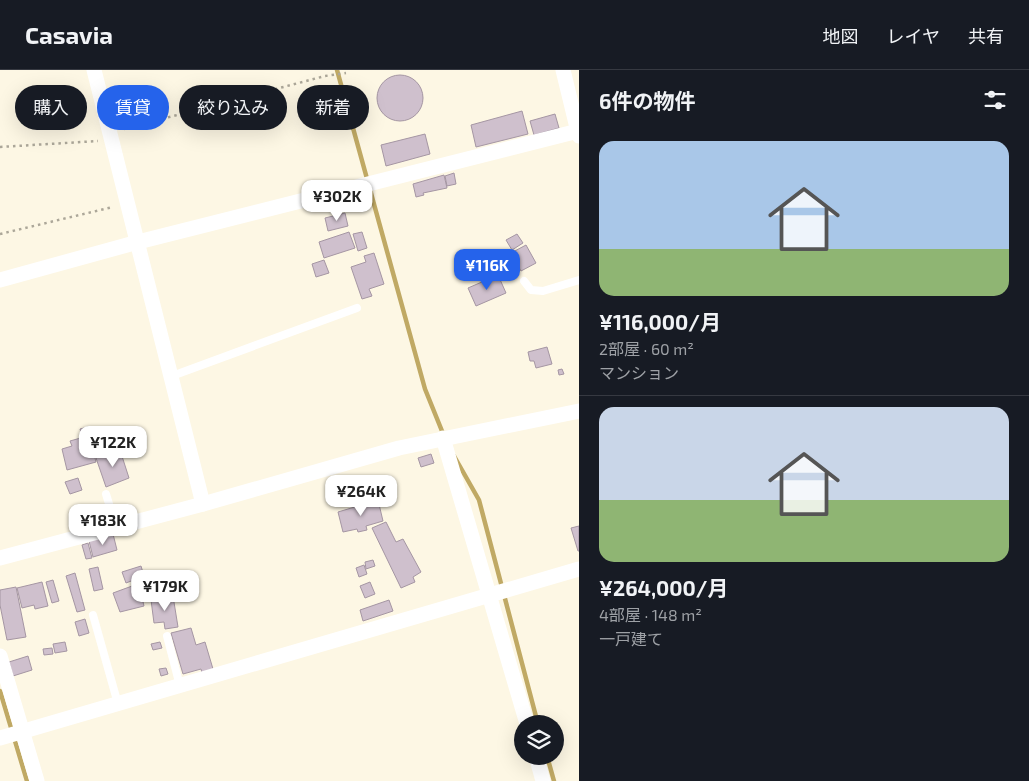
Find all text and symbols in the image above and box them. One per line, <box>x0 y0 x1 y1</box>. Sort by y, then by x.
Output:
text: Casavia <box>25 20 113 49</box>
text: 地図 <box>823 25 859 47</box>
text: レイヤ <box>887 25 940 47</box>
text: 共有 <box>968 25 1004 47</box>
chip: 購入 <box>15 85 87 130</box>
chip: 賃貸 <box>97 85 169 130</box>
chip: 絞り込み <box>179 85 287 130</box>
chip: 新着 <box>297 85 369 130</box>
icon: filters <box>981 86 1009 114</box>
text: 6件の物件 <box>599 88 695 113</box>
icon: home <box>759 174 849 264</box>
pin: ¥302K <box>302 180 372 222</box>
text: ¥302K <box>312 186 362 205</box>
pin: ¥116K <box>452 248 522 291</box>
text: ¥116K <box>465 255 509 274</box>
text: ¥116,000/月 <box>599 309 721 334</box>
text: 2部屋 · 60 m² <box>599 339 694 358</box>
text: マンション <box>599 363 679 382</box>
pin: ¥122K <box>78 426 148 468</box>
text: ¥122K <box>90 432 136 451</box>
icon: home <box>759 439 849 529</box>
pin: ¥264K <box>326 474 396 517</box>
text: ¥264K <box>336 481 386 500</box>
pin: ¥183K <box>68 504 138 546</box>
text: ¥183K <box>80 510 126 529</box>
pin: ¥179K <box>130 570 200 612</box>
text: ¥264,000/月 <box>599 575 728 600</box>
text: ¥179K <box>142 576 188 595</box>
text: 4部屋 · 148 m² <box>599 605 702 624</box>
text: 一戸建て <box>599 629 663 648</box>
map controls <box>514 715 564 765</box>
button: layers <box>514 715 564 765</box>

